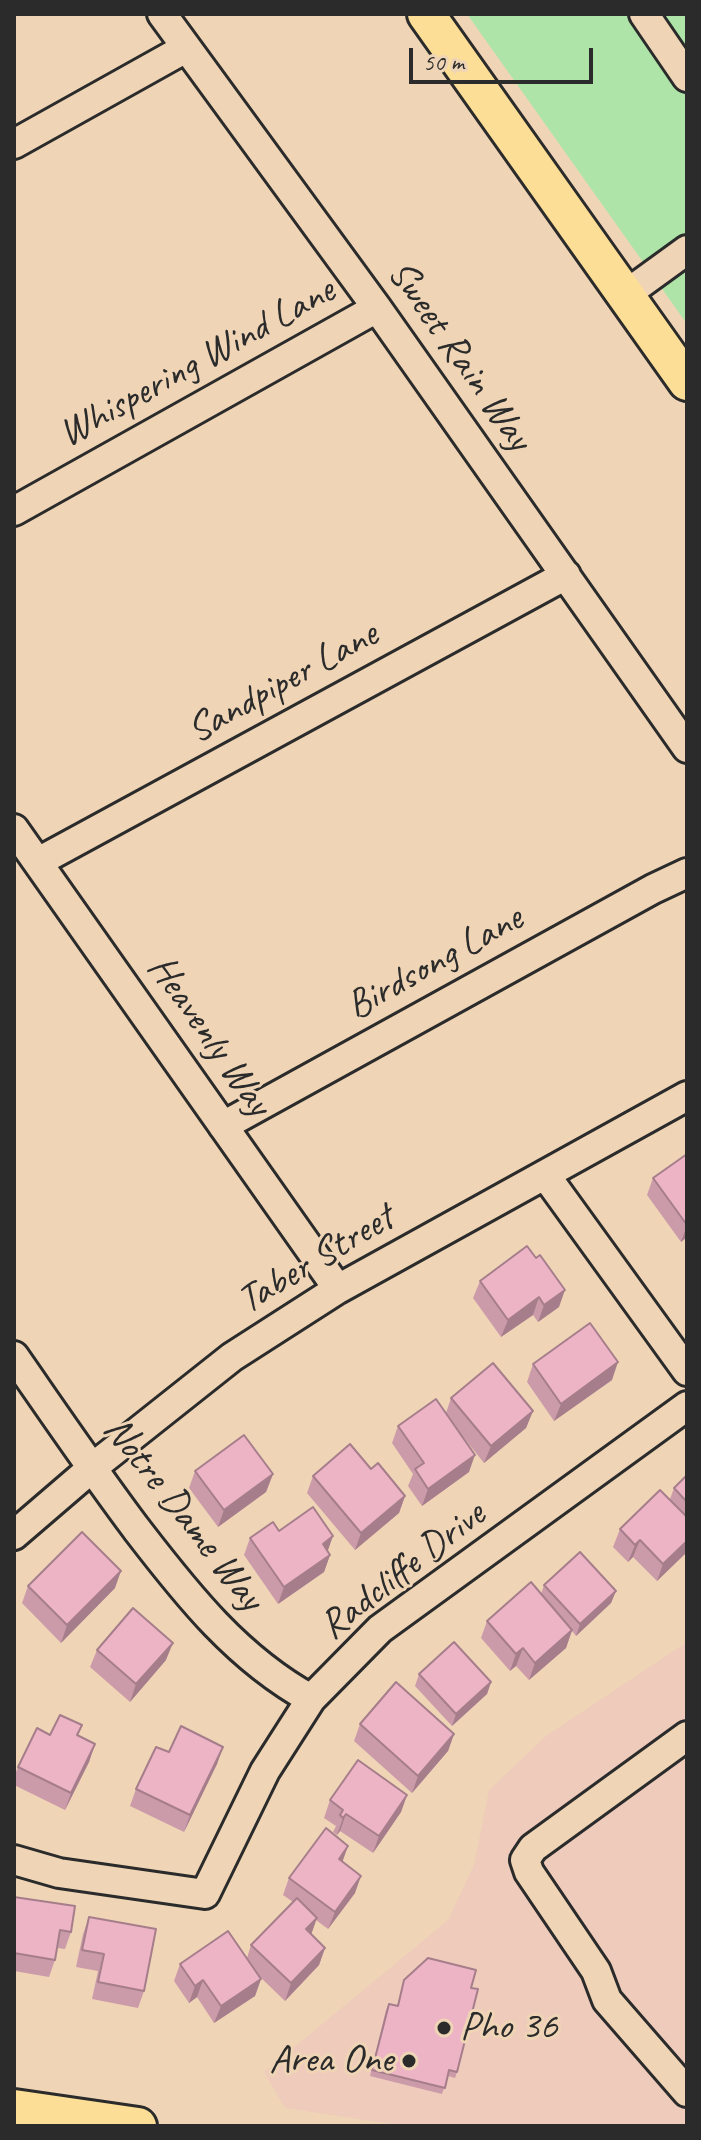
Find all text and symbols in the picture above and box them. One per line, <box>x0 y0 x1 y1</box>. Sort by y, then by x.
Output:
scale bar <box>413 32 597 82</box>
text: 50 m <box>423 47 464 77</box>
street label: Sweet Rain Way <box>376 252 542 460</box>
street label: Whispering Wind Lane <box>51 267 343 459</box>
street label: Sandpiper Lane <box>179 611 387 755</box>
street label: Birdsong Lane <box>339 895 531 1031</box>
street label: Heavenly Way <box>136 946 282 1126</box>
street label: Taber Street <box>229 1195 403 1325</box>
street label: Notre Dame Way <box>92 1407 274 1621</box>
street label: Radcliffe Drive <box>311 1491 495 1651</box>
place label: Pho 36 <box>460 2004 557 2052</box>
marker: Pho 36 <box>435 2019 453 2037</box>
place label: Area One <box>269 2037 393 2085</box>
marker: Area One <box>400 2052 418 2070</box>

